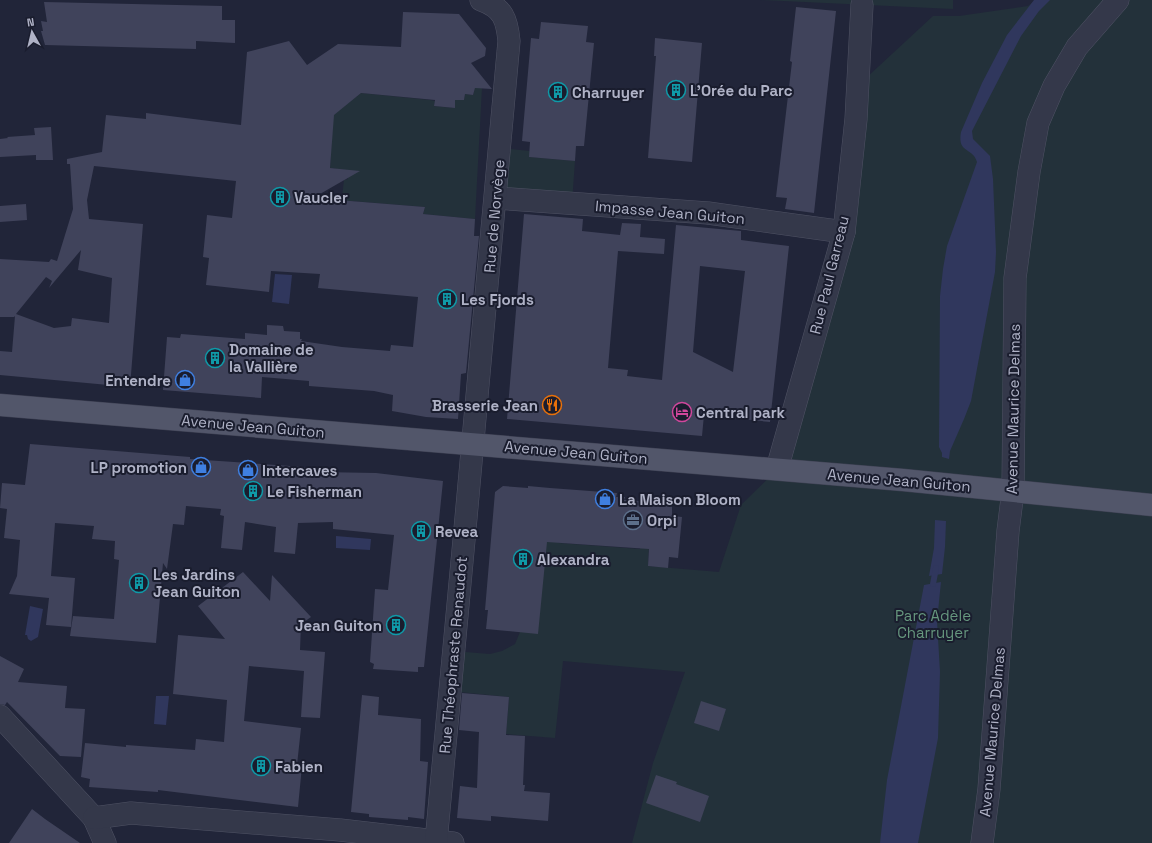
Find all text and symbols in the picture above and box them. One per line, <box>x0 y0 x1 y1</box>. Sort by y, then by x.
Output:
north arrow <box>12 12 52 52</box>
text: N <box>26 15 35 30</box>
building icon: L'Orée du Parc <box>665 79 687 101</box>
building icon: Charruyer <box>547 81 569 103</box>
place label: L'Orée du Parc <box>690 81 793 100</box>
place label: Charruyer <box>572 83 645 102</box>
street label: Rue de Norvège <box>480 158 508 274</box>
building icon: Vaucler <box>269 186 291 208</box>
place label: Vaucler <box>294 188 348 207</box>
street label: Impasse Jean Guiton <box>594 196 746 228</box>
street label: Rue Paul Garreau <box>805 214 853 336</box>
building icon: Les Fjords <box>436 288 458 310</box>
place label: Les Fjords <box>461 290 534 309</box>
street label: Avenue Maurice Delmas <box>1002 324 1024 494</box>
place label: Domaine de la Vallière <box>229 340 314 376</box>
building icon: Domaine de la Vallière <box>204 347 226 369</box>
shop icon: Entendre <box>174 369 196 391</box>
place label: Entendre <box>105 371 171 390</box>
restaurant icon: Brasserie Jean <box>541 394 563 416</box>
place label: Brasserie Jean <box>432 396 538 415</box>
hotel icon: Central park <box>671 401 693 423</box>
place label: Central park <box>696 403 786 422</box>
street label: Avenue Jean Guiton <box>181 410 325 442</box>
street label: Avenue Jean Guiton <box>504 436 648 468</box>
shop icon: LP promotion <box>190 456 212 478</box>
place label: LP promotion <box>91 458 187 477</box>
shop icon: Intercaves <box>237 459 259 481</box>
place label: Intercaves <box>262 461 338 480</box>
street label: Avenue Jean Guiton <box>827 464 971 496</box>
building icon: Le Fisherman <box>242 480 264 502</box>
place label: Le Fisherman <box>267 482 362 501</box>
shop icon: La Maison Bloom <box>594 488 616 510</box>
place label: La Maison Bloom <box>619 490 741 509</box>
office icon: Orpi <box>622 509 644 531</box>
place label: Orpi <box>647 511 677 530</box>
building icon: Revea <box>410 520 432 542</box>
place label: Revea <box>435 522 479 541</box>
building icon: Alexandra <box>512 548 534 570</box>
place label: Alexandra <box>537 550 610 569</box>
street label: Rue Théophraste Renaudot <box>435 556 471 754</box>
place label: Les Jardins Jean Guiton <box>153 565 240 601</box>
building icon: Les Jardins Jean Guiton <box>128 572 150 594</box>
park label: Parc Adèle Charruyer <box>895 606 971 642</box>
building icon: Jean Guiton <box>385 614 407 636</box>
place label: Jean Guiton <box>295 616 382 635</box>
street label: Avenue Maurice Delmas <box>975 646 1009 818</box>
building icon: Fabien <box>250 755 272 777</box>
place label: Fabien <box>275 757 323 776</box>

